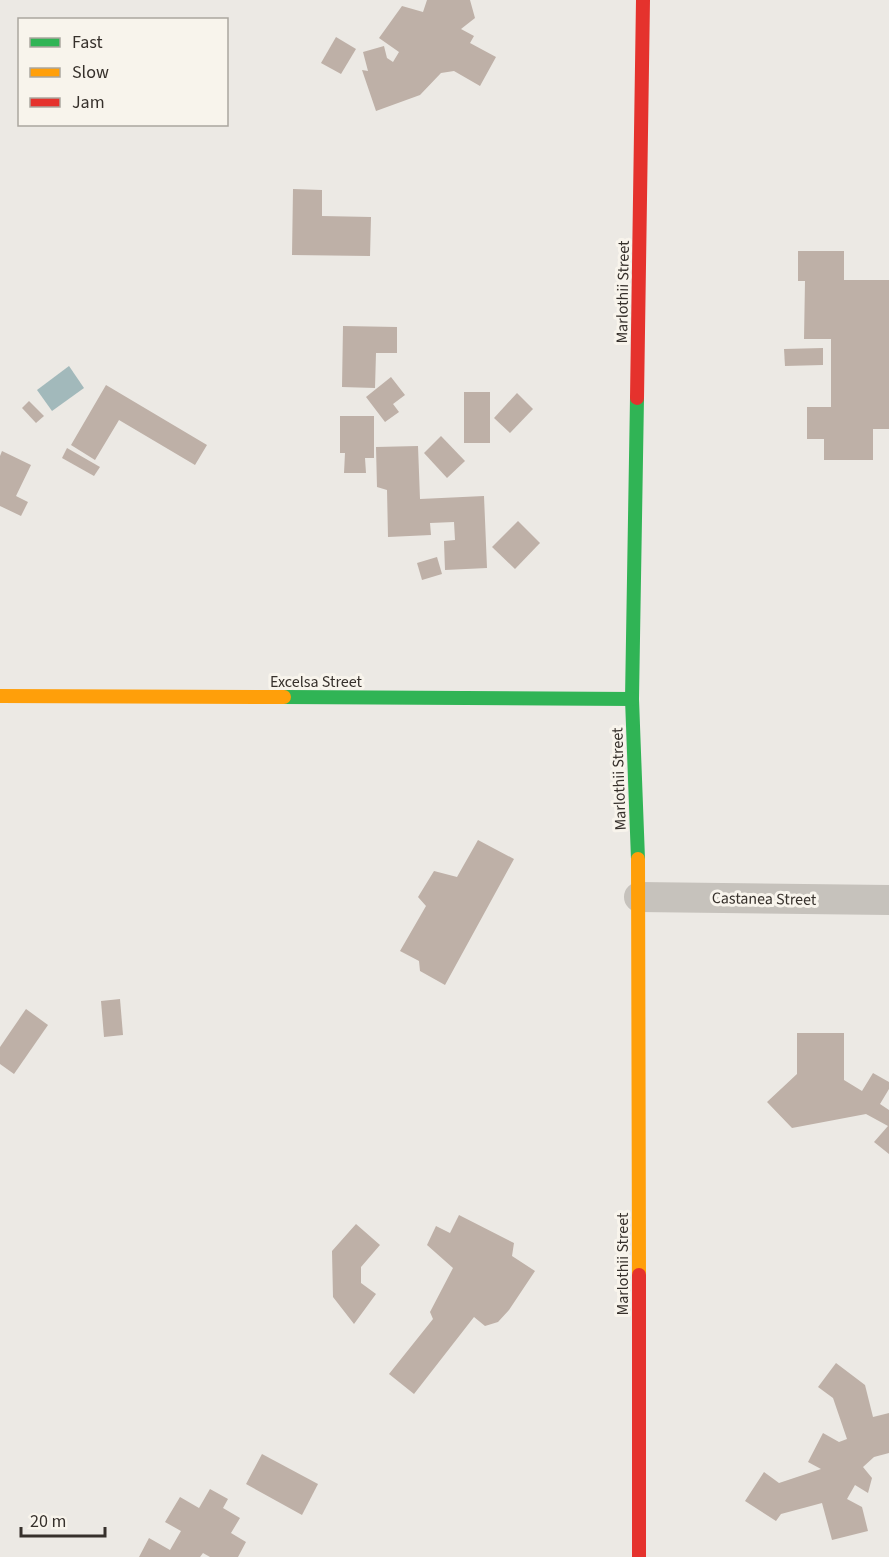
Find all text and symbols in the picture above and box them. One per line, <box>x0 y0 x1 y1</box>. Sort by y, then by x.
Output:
legend <box>18 18 228 126</box>
text: Fast <box>72 30 103 55</box>
text: Slow <box>72 60 109 85</box>
text: Jam <box>72 90 105 115</box>
street label: Marlothii Street <box>611 240 635 344</box>
street label: Excelsa Street <box>270 671 362 693</box>
street label: Marlothii Street <box>606 727 632 831</box>
street label: Castanea Street <box>712 887 817 911</box>
street label: Marlothii Street <box>612 1212 634 1316</box>
scale bar <box>21 1500 105 1538</box>
text: 20 m <box>30 1509 66 1534</box>

